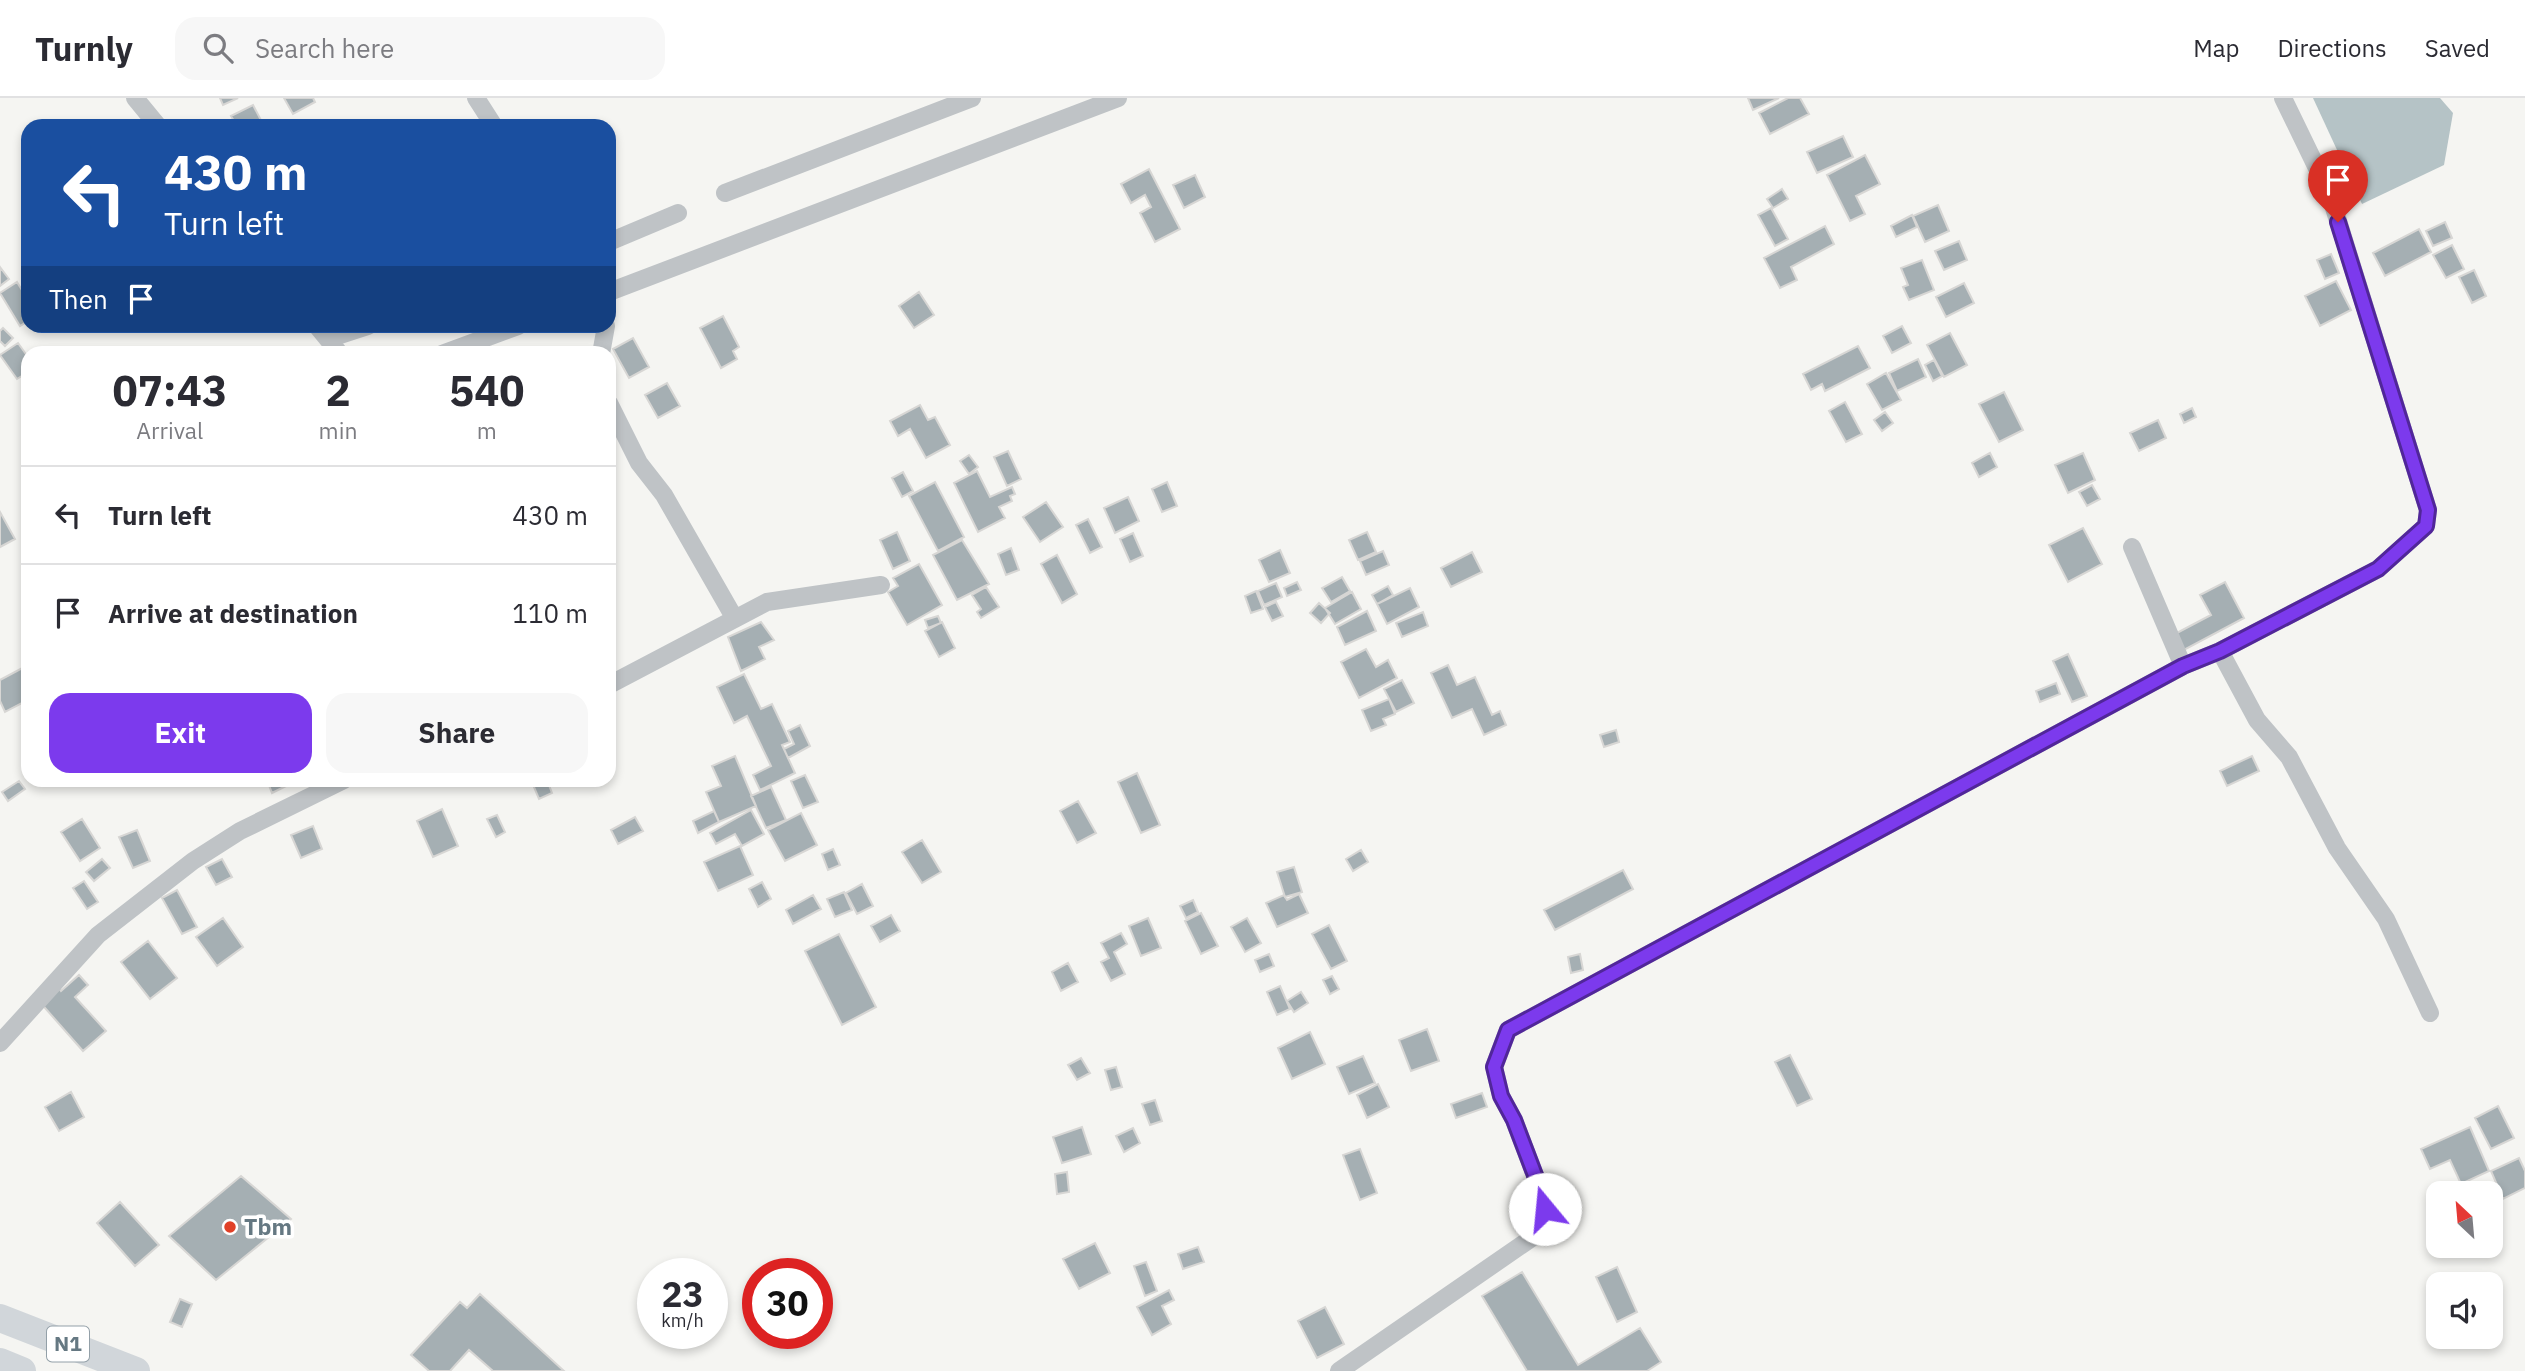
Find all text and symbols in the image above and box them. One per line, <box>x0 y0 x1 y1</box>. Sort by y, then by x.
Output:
search box <box>175 17 665 80</box>
text: Turnly <box>35 27 133 70</box>
icon: search <box>199 29 237 67</box>
text: Search here <box>255 31 394 65</box>
text: Map <box>2193 32 2239 64</box>
text: Directions <box>2277 32 2387 64</box>
text: Saved <box>2425 32 2490 64</box>
text: 430 m <box>164 140 308 203</box>
icon: left <box>49 147 140 238</box>
pin <box>2308 150 2368 222</box>
icon: arrive <box>2319 161 2357 199</box>
text: Turn left <box>164 202 284 244</box>
icon: arrive <box>122 280 160 318</box>
text: Then <box>49 282 108 316</box>
text: 07:43 <box>112 363 227 418</box>
text: 2 <box>325 363 351 418</box>
text: 540 <box>449 363 525 418</box>
text: Arrival <box>136 415 203 445</box>
text: min <box>319 415 357 445</box>
text: m <box>477 415 497 445</box>
icon: left <box>49 496 87 534</box>
text: Turn left <box>108 498 211 532</box>
text: 430 m <box>512 498 588 532</box>
icon: arrive <box>49 594 87 632</box>
text: Arrive at destination <box>108 596 358 630</box>
text: 110 m <box>512 596 588 630</box>
button: Exit <box>49 693 312 773</box>
button: Share <box>326 693 588 773</box>
position arrow <box>1508 1172 1582 1246</box>
north arrow <box>2426 1181 2502 1258</box>
map controls <box>2426 1181 2503 1349</box>
place label: Tbm <box>244 1211 292 1241</box>
marker: Tbm <box>222 1219 238 1235</box>
speed limit sign: 30 <box>742 1258 833 1349</box>
text: 23 <box>661 1271 704 1317</box>
button: sound <box>2426 1272 2503 1349</box>
text: km/h <box>661 1309 704 1332</box>
road number: N1 <box>47 1326 89 1362</box>

